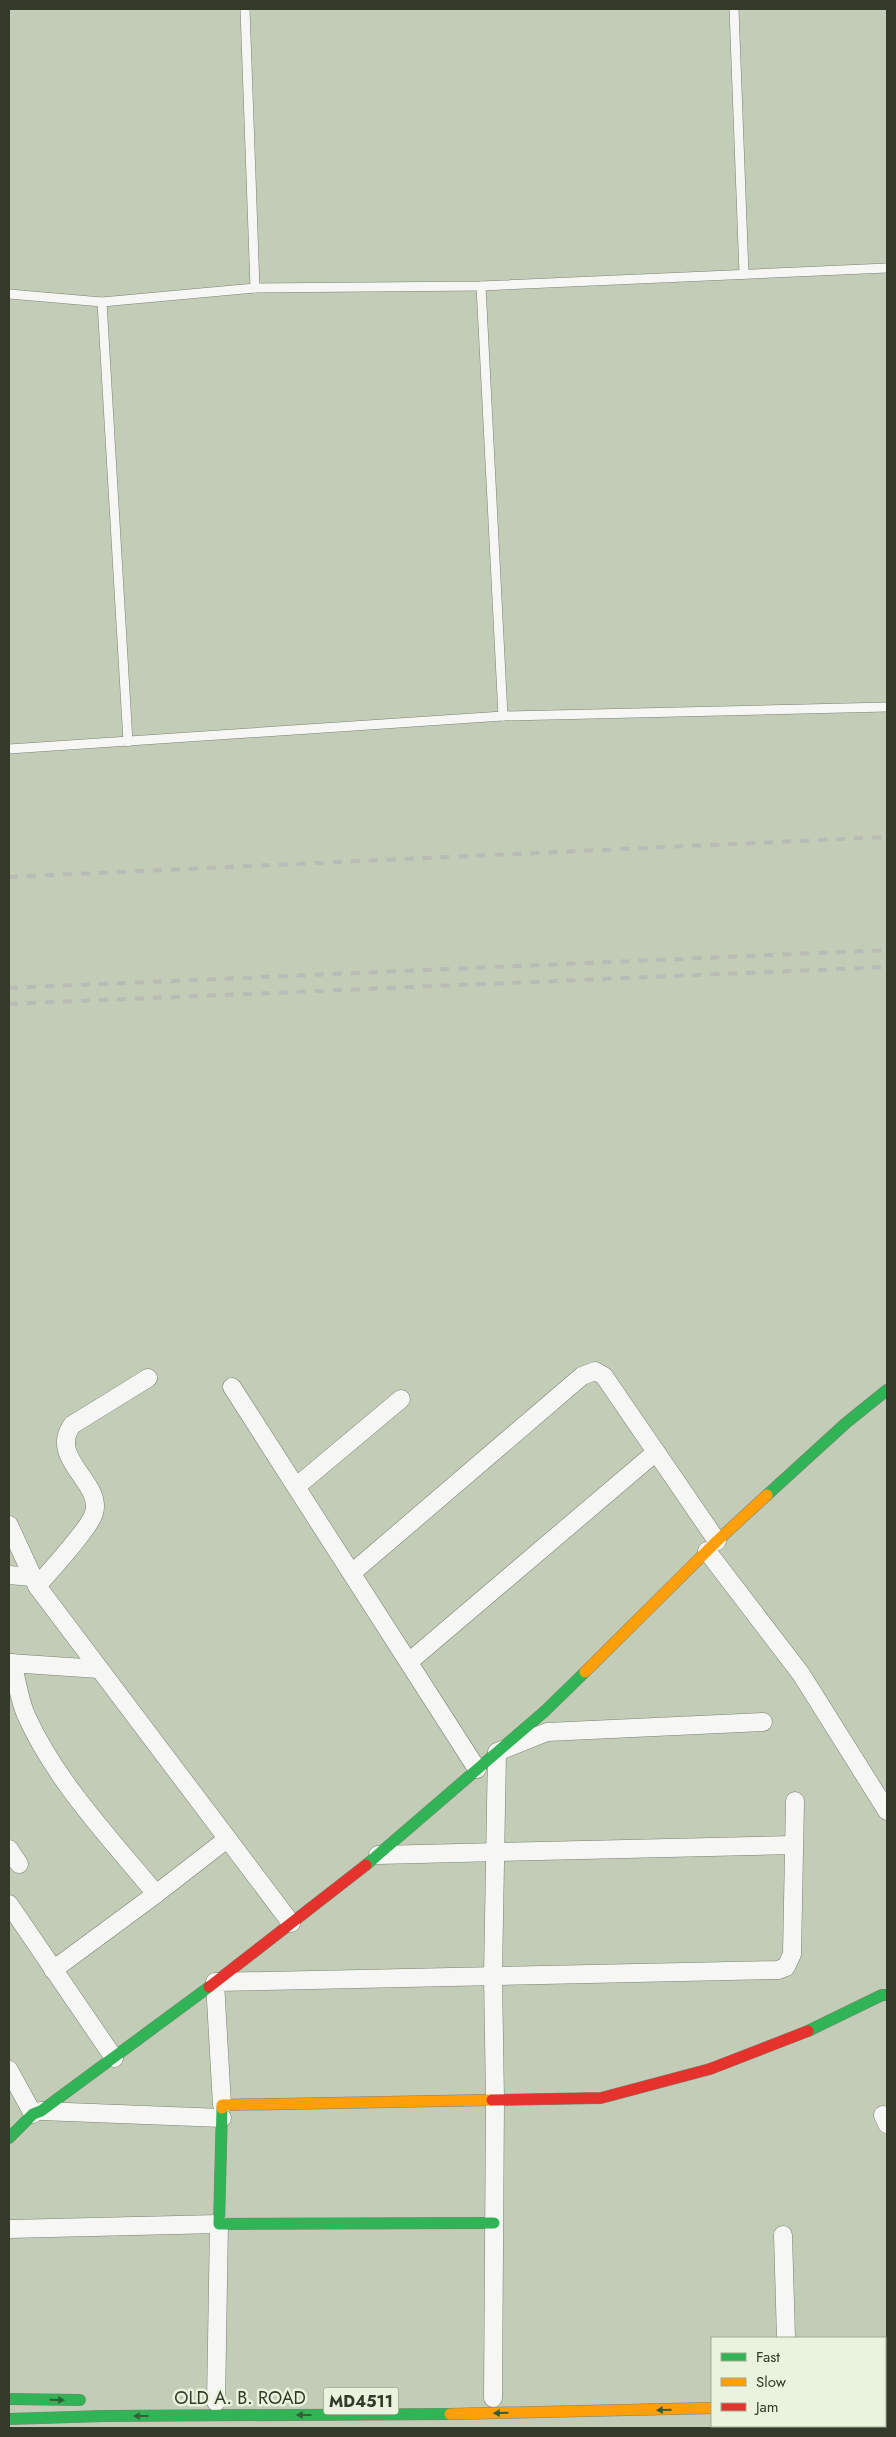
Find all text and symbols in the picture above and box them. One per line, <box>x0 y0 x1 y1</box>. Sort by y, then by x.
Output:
legend <box>711 2337 886 2427</box>
text: Fast <box>756 2346 780 2368</box>
text: Slow <box>756 2371 787 2393</box>
street label: OLD A. B. ROAD <box>174 2385 306 2411</box>
road number: MD4511 <box>324 2388 398 2414</box>
one-way arrow <box>50 2396 66 2404</box>
text: Jam <box>754 2396 779 2418</box>
one-way arrow <box>655 2406 671 2414</box>
one-way arrow <box>493 2410 509 2418</box>
one-way arrow <box>295 2411 311 2419</box>
one-way arrow <box>133 2412 149 2420</box>

